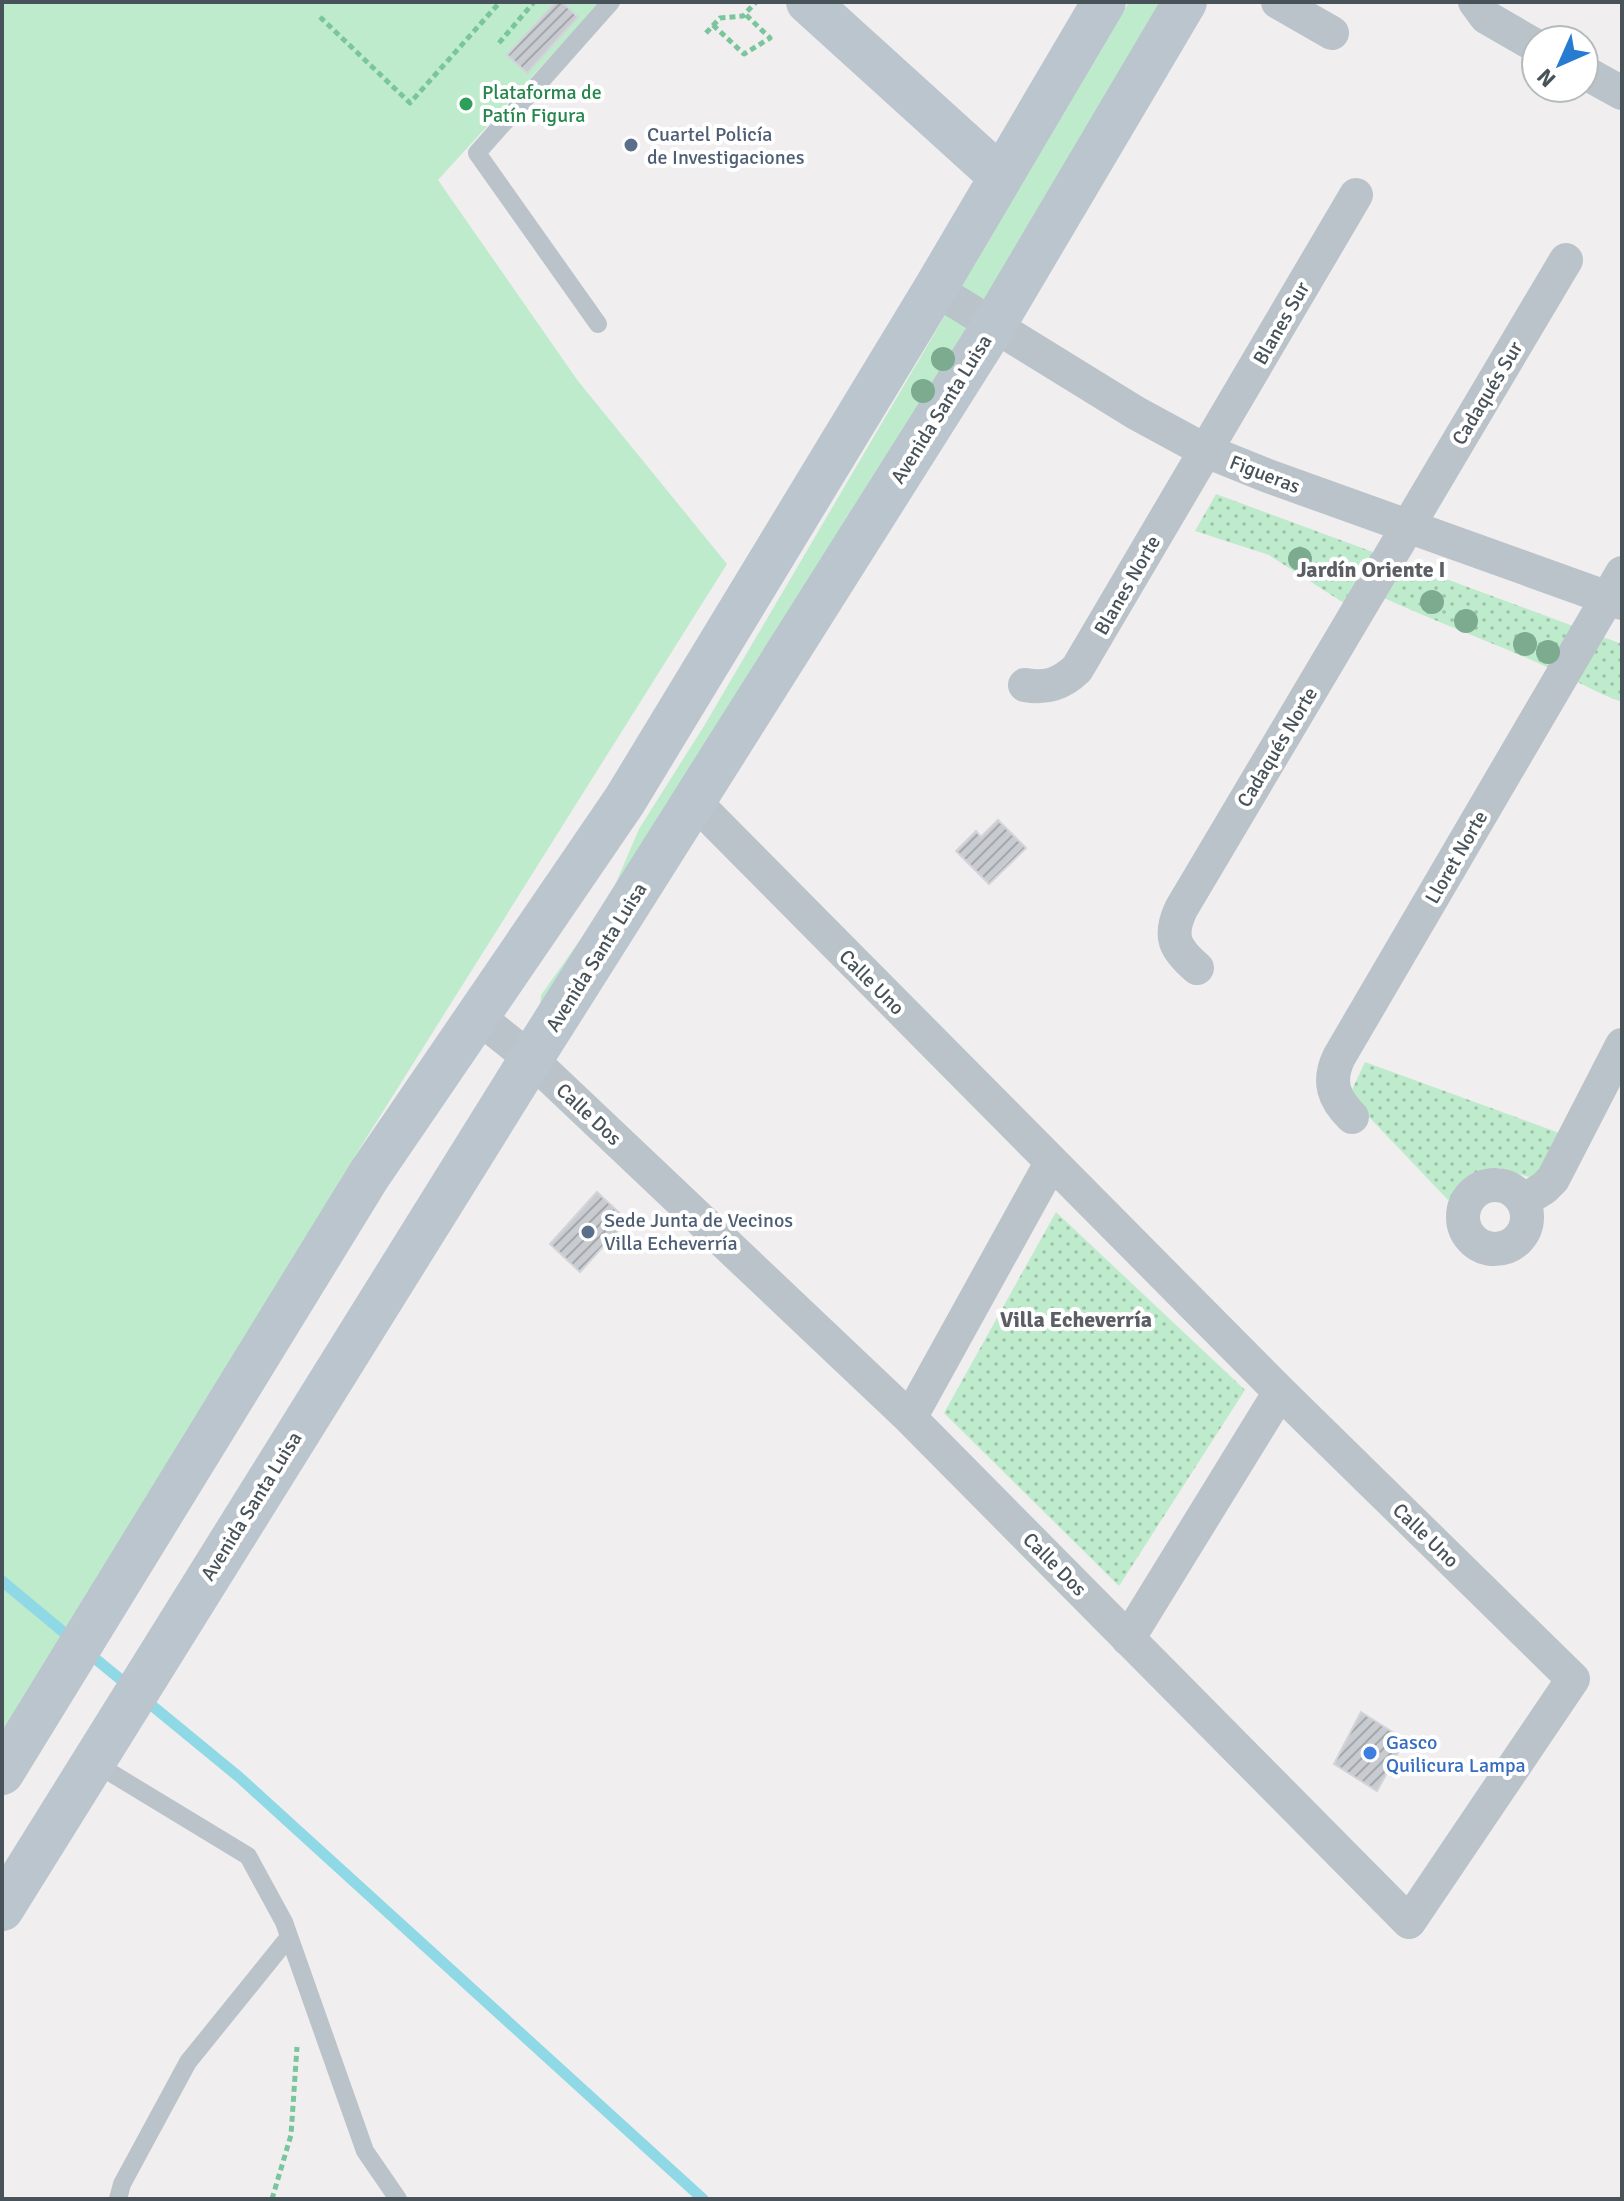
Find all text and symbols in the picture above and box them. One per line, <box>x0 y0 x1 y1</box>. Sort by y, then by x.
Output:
north arrow <box>1520 24 1600 104</box>
text: N <box>1531 63 1561 93</box>
place label: Plataforma de Patín Figura <box>482 80 602 128</box>
marker: Plataforma de Patín Figura <box>457 95 475 113</box>
place label: Cuartel Policía de Investigaciones <box>647 122 805 170</box>
marker: Cuartel Policía de Investigaciones <box>622 136 640 154</box>
street label: Blanes Sur <box>1248 277 1315 369</box>
street label: Avenida Santa Luisa <box>885 330 997 488</box>
street label: Cadaqués Sur <box>1447 336 1529 450</box>
street label: Figueras <box>1226 450 1304 499</box>
street label: Blanes Norte <box>1089 531 1166 639</box>
district label: Jardín Oriente I <box>1296 556 1446 583</box>
street label: Cadaqués Norte <box>1232 683 1323 812</box>
street label: Lloret Norte <box>1420 806 1493 908</box>
street label: Avenida Santa Luisa <box>540 878 652 1036</box>
street label: Calle Uno <box>834 944 910 1020</box>
street label: Calle Dos <box>551 1078 627 1151</box>
place label: Sede Junta de Vecinos Villa Echeverría <box>604 1208 793 1256</box>
marker: Sede Junta de Vecinos Villa Echeverría <box>579 1223 597 1241</box>
district label: Villa Echeverría <box>1000 1306 1152 1333</box>
street label: Avenida Santa Luisa <box>195 1427 307 1585</box>
street label: Calle Uno <box>1387 1498 1464 1573</box>
street label: Calle Dos <box>1018 1527 1092 1602</box>
place label: Gasco Quilicura Lampa <box>1386 1730 1526 1778</box>
marker: Gasco Quilicura Lampa <box>1361 1744 1379 1762</box>

